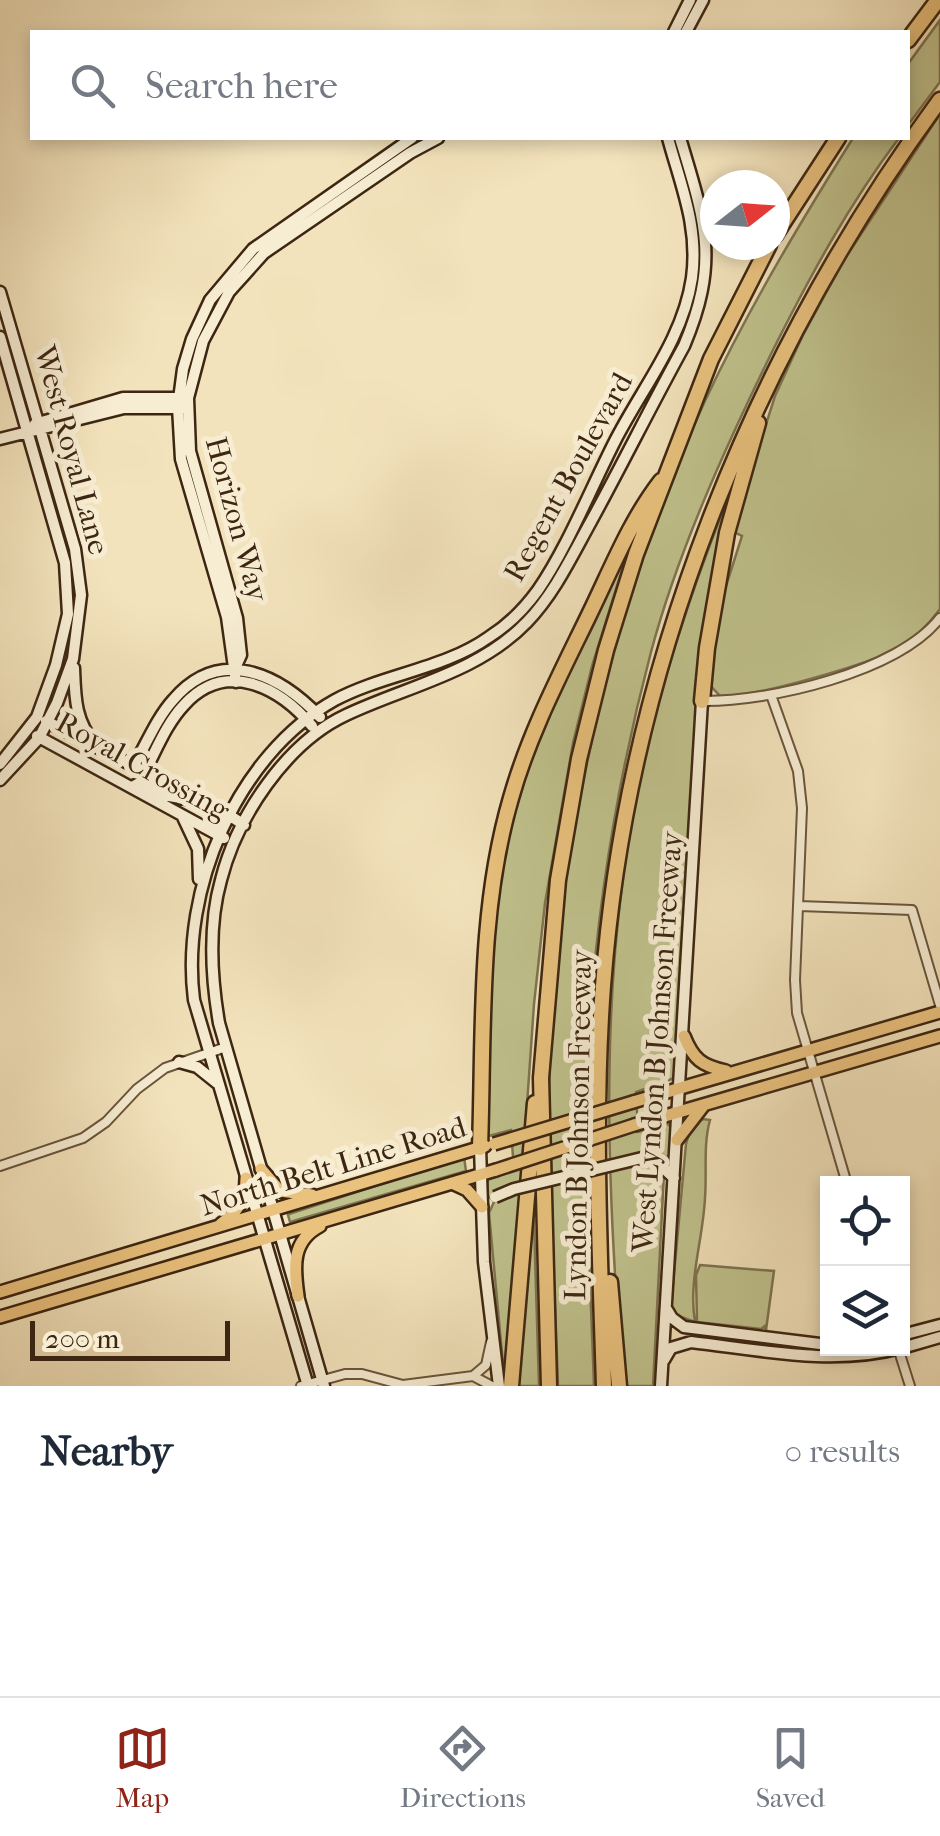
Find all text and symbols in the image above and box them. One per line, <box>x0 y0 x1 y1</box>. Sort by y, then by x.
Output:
search box <box>30 30 910 140</box>
icon: search <box>65 58 120 113</box>
text: Search here <box>145 63 338 108</box>
north arrow <box>700 170 790 260</box>
street label: West Royal Lane <box>27 341 116 558</box>
street label: Regent Boulevard <box>497 366 640 588</box>
street label: Horizon Way <box>198 433 276 606</box>
street label: Royal Crossing <box>50 705 236 829</box>
street label: West Lyndon B Johnson Freeway <box>625 830 690 1255</box>
street label: Lyndon B Johnson Freeway <box>558 948 599 1301</box>
street label: North Belt Line Road <box>196 1109 471 1224</box>
map controls <box>820 1176 910 1356</box>
button: locate <box>820 1176 910 1266</box>
button: layers <box>820 1266 910 1356</box>
scale bar <box>30 1316 230 1360</box>
text: 200 m <box>45 1322 120 1355</box>
text: Nearby <box>40 1427 172 1476</box>
text: 0 results <box>784 1433 900 1470</box>
tab: Map <box>115 1721 170 1814</box>
tab: Directions <box>400 1721 526 1814</box>
tab: Saved <box>756 1721 825 1814</box>

